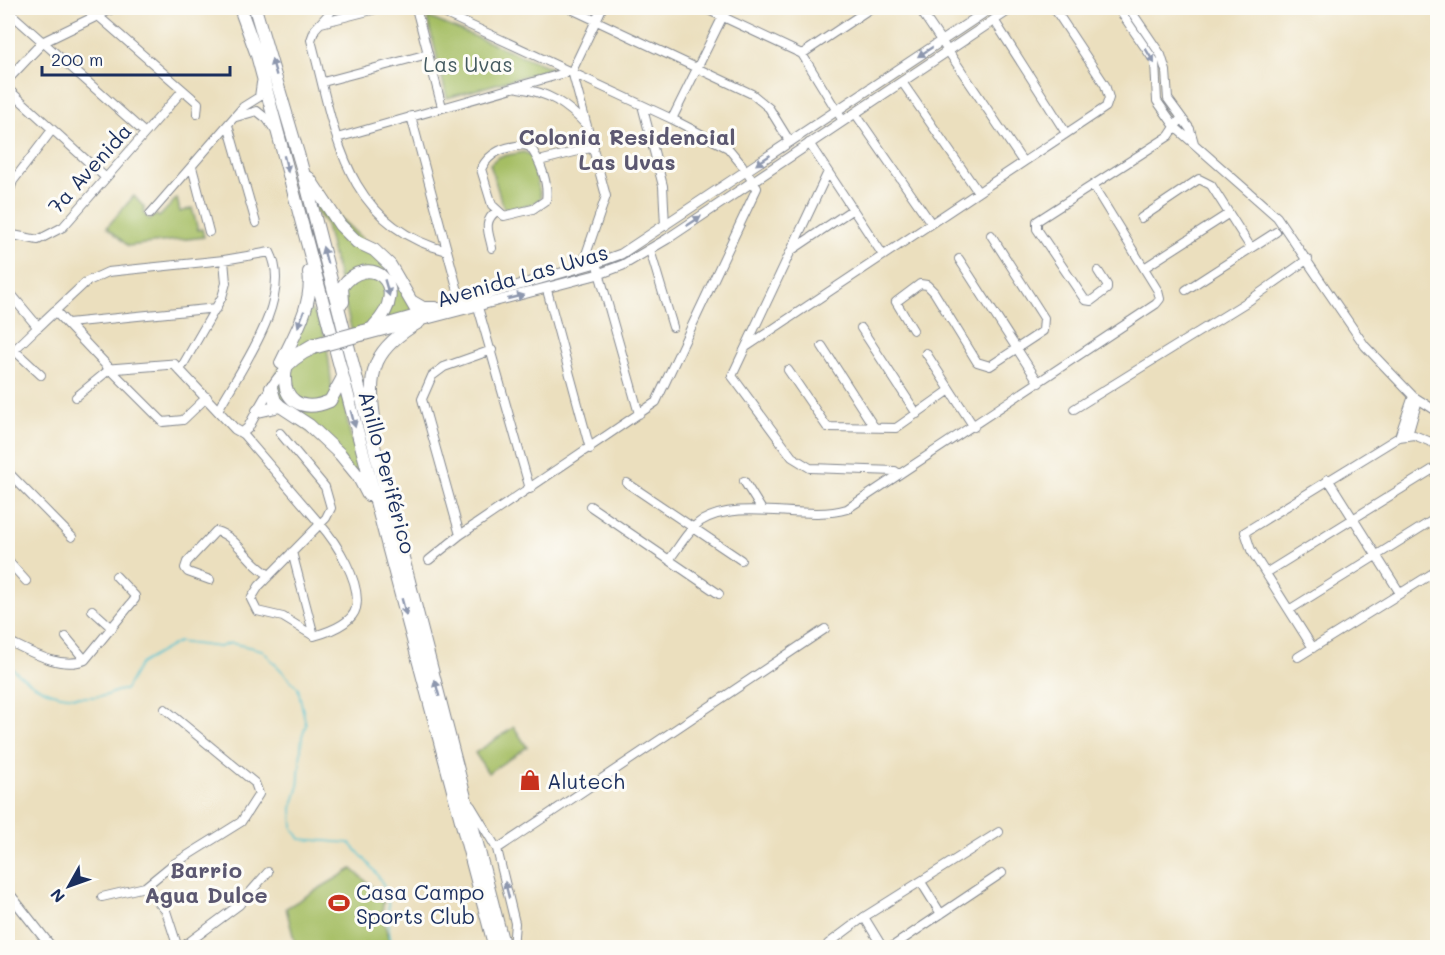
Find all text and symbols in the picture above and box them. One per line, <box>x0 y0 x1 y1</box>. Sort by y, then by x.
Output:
scale bar <box>42 39 230 77</box>
one-way arrow <box>916 46 933 57</box>
text: 200 m <box>51 47 103 71</box>
one-way arrow <box>1145 48 1155 65</box>
park label: Las Uvas <box>423 50 513 77</box>
one-way arrow <box>269 58 278 76</box>
street label: 7a Avenida <box>41 117 137 219</box>
district label: Colonia Residencial Las Uvas <box>518 122 736 176</box>
one-way arrow <box>755 154 771 166</box>
one-way arrow <box>282 155 292 173</box>
one-way arrow <box>686 216 702 227</box>
street label: Avenida Las Uvas <box>433 238 611 312</box>
one-way arrow <box>320 246 329 264</box>
one-way arrow <box>383 279 392 297</box>
one-way arrow <box>507 292 525 302</box>
one-way arrow <box>296 310 306 328</box>
street label: Anillo Periférico <box>353 388 423 556</box>
one-way arrow <box>349 410 358 428</box>
one-way arrow <box>400 598 409 616</box>
one-way arrow <box>431 679 441 697</box>
place label: Alutech <box>547 767 625 794</box>
shop icon: Alutech <box>518 768 542 792</box>
district label: Barrio Agua Dulce <box>144 855 268 909</box>
north arrow <box>39 856 99 916</box>
place label: Casa Campo Sports Club <box>356 878 484 929</box>
one-way arrow <box>502 881 512 899</box>
text: N <box>45 885 69 907</box>
sports icon: Casa Campo Sports Club <box>327 891 351 915</box>

